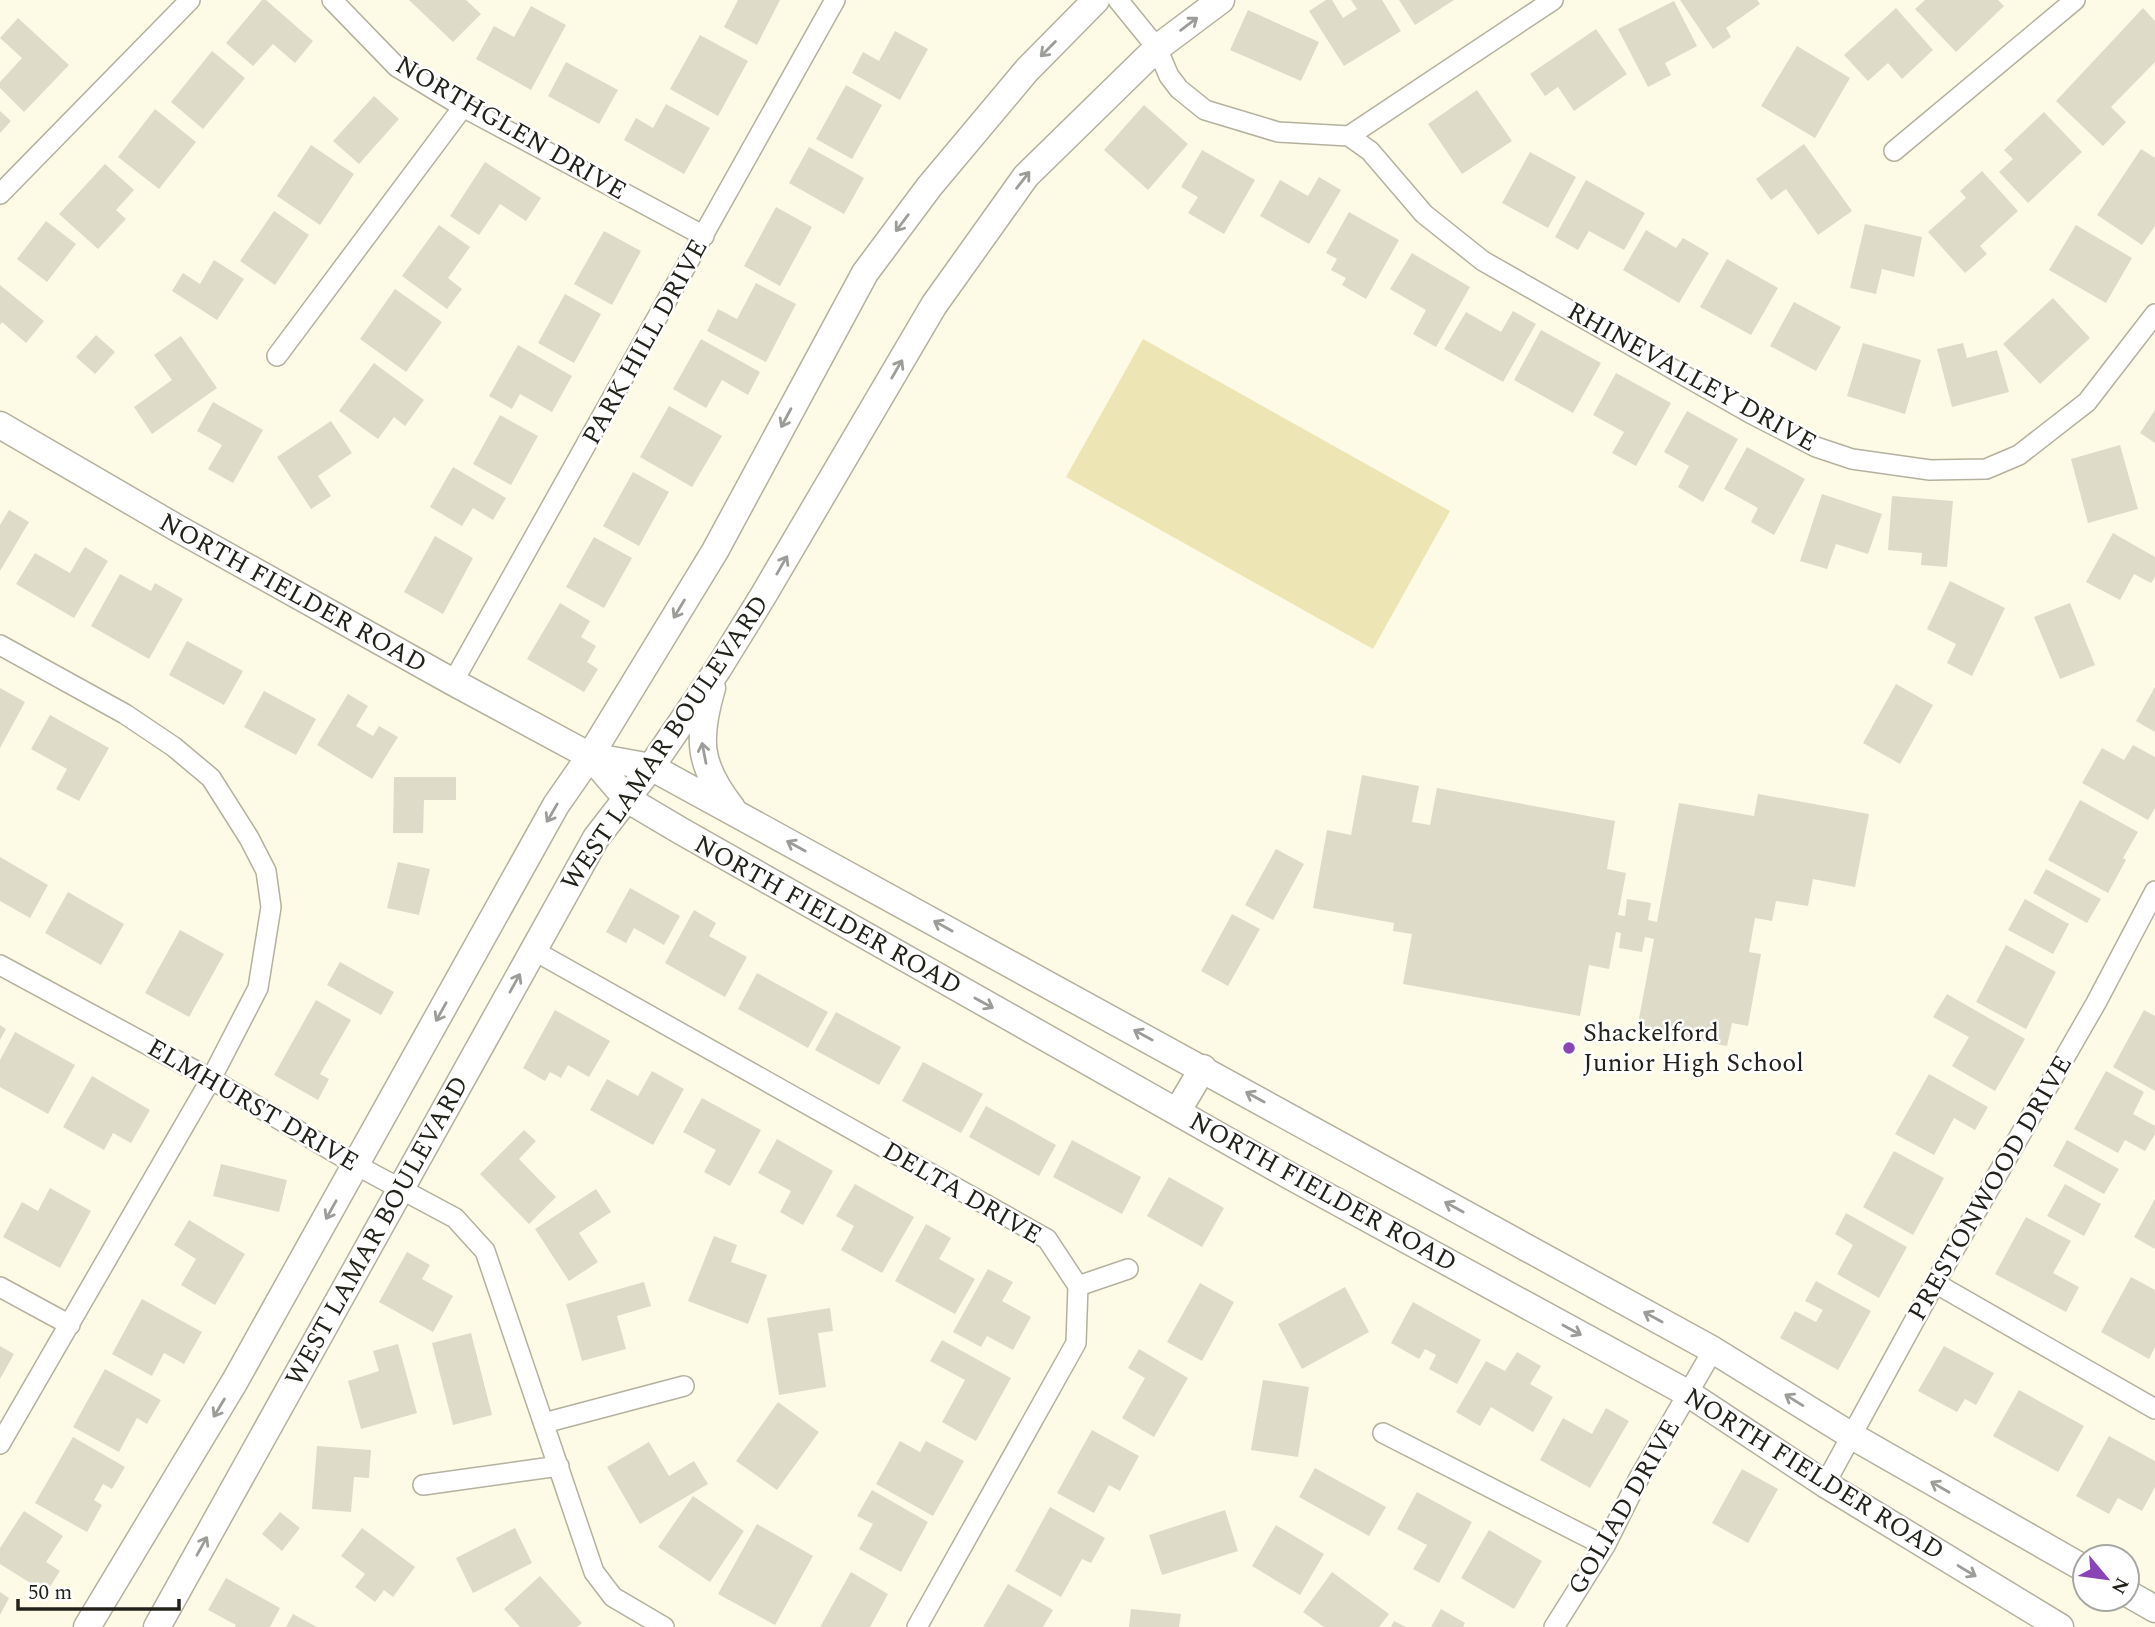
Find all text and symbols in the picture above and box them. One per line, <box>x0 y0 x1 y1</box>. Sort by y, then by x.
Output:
one-way arrow <box>1179 17 1198 32</box>
one-way arrow <box>1040 40 1057 57</box>
street label: NORTHGLEN DRIVE <box>388 45 634 211</box>
one-way arrow <box>1016 172 1031 190</box>
one-way arrow <box>895 213 909 232</box>
street label: PARK HILL DRIVE <box>572 232 718 452</box>
street label: RHINEVALLEY DRIVE <box>1560 292 1824 462</box>
one-way arrow <box>890 360 904 380</box>
one-way arrow <box>779 407 792 428</box>
street label: NORTH FIELDER ROAD <box>152 503 434 683</box>
one-way arrow <box>775 556 789 576</box>
street label: WEST LAMAR BOULEVARD <box>551 587 779 899</box>
one-way arrow <box>672 599 686 619</box>
one-way arrow <box>696 742 710 765</box>
one-way arrow <box>545 802 559 822</box>
street label: NORTH FIELDER ROAD <box>687 825 969 1005</box>
one-way arrow <box>786 838 807 852</box>
one-way arrow <box>933 919 954 932</box>
one-way arrow <box>509 973 522 994</box>
one-way arrow <box>973 997 994 1010</box>
one-way arrow <box>434 1001 448 1021</box>
place label: Shackelford Junior High School <box>1583 1013 1804 1083</box>
street label: ELMHURST DRIVE <box>139 1028 367 1182</box>
one-way arrow <box>1133 1028 1154 1041</box>
marker: Shackelford Junior High School <box>1561 1040 1577 1056</box>
street label: PRESTONWOOD DRIVE <box>1897 1048 2083 1328</box>
street label: WEST LAMAR BOULEVARD <box>275 1068 479 1394</box>
one-way arrow <box>1245 1090 1266 1103</box>
street label: NORTH FIELDER ROAD <box>1182 1102 1464 1282</box>
street label: DELTA DRIVE <box>875 1131 1049 1255</box>
one-way arrow <box>324 1200 338 1220</box>
one-way arrow <box>1444 1200 1465 1213</box>
one-way arrow <box>1643 1310 1664 1323</box>
one-way arrow <box>1561 1324 1582 1337</box>
street label: NORTH FIELDER ROAD <box>1676 1377 1952 1571</box>
one-way arrow <box>1784 1393 1804 1407</box>
one-way arrow <box>211 1398 225 1418</box>
street label: GOLIAD DRIVE <box>1557 1412 1691 1602</box>
one-way arrow <box>1931 1480 1951 1494</box>
one-way arrow <box>196 1536 209 1557</box>
north arrow <box>2071 1543 2141 1613</box>
one-way arrow <box>1957 1564 1977 1578</box>
scale bar <box>18 1568 178 1612</box>
text: N <box>2103 1572 2136 1599</box>
text: 50 m <box>28 1577 72 1609</box>

